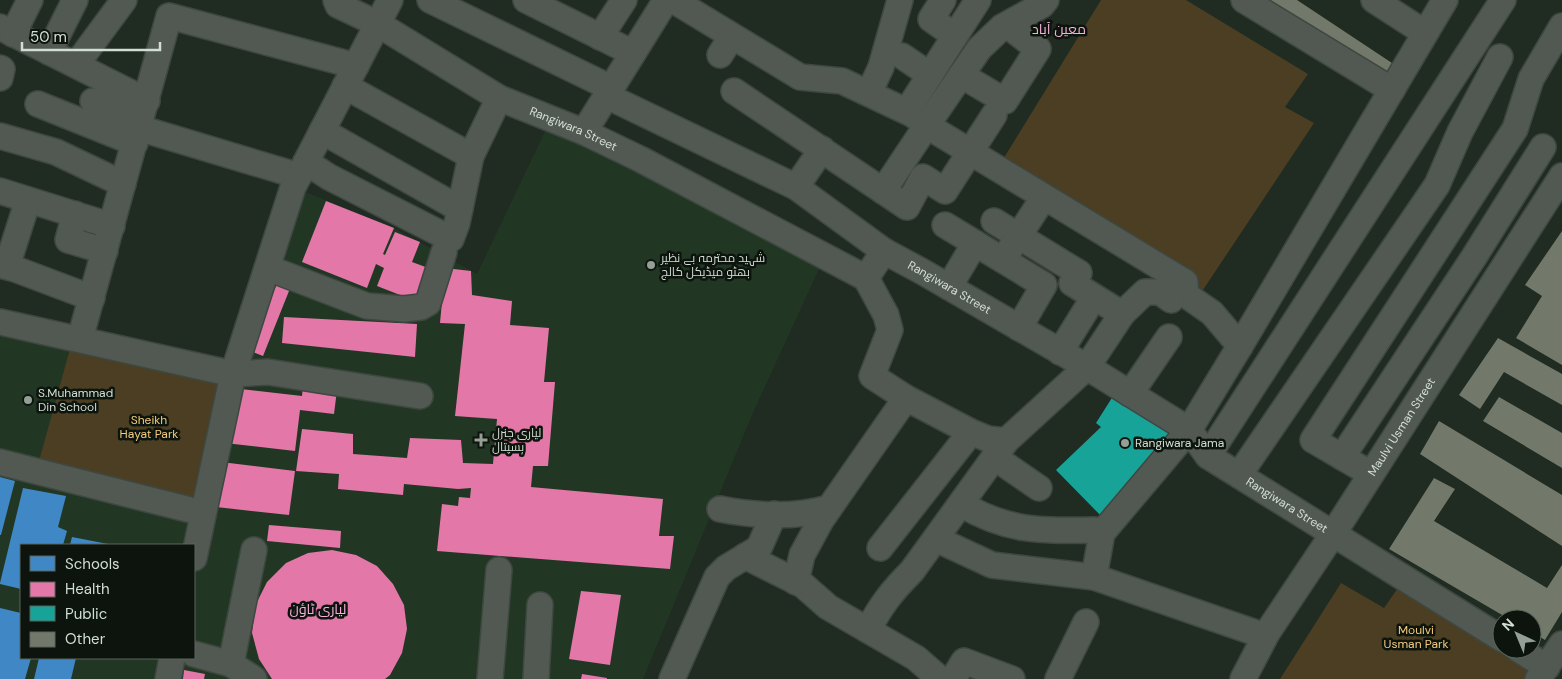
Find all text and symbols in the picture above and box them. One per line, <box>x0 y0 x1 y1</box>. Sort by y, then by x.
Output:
scale bar <box>22 20 160 52</box>
district label: معین آباد <box>1032 20 1086 38</box>
text: 50 m <box>30 27 67 47</box>
street label: Rangiwara Street <box>527 103 620 155</box>
place label: شہید محترمہ بے نظیر بھٹو میڈیکل کالج <box>660 250 765 280</box>
street label: Rangiwara Street <box>905 257 994 318</box>
marker: شہید محترمہ بے نظیر بھٹو میڈیکل کالج <box>645 259 657 271</box>
street label: Maulvi Usman Street <box>1364 374 1439 479</box>
place label: S.Muhammad Din School <box>38 385 113 415</box>
marker: S.Muhammad Din School <box>22 394 34 406</box>
park label: Sheikh Hayat Park <box>120 412 178 442</box>
place label: لیاری جنرل ہسپتال <box>492 425 541 455</box>
marker: لیاری جنرل ہسپتال <box>474 433 488 447</box>
place label: Rangiwara Jama <box>1135 435 1224 451</box>
marker: Rangiwara Jama <box>1119 437 1131 449</box>
street label: Rangiwara Street <box>1243 474 1331 537</box>
legend <box>20 544 195 659</box>
text: Schools <box>65 554 120 574</box>
text: Health <box>65 579 110 599</box>
district label: لیاری ٹاؤن <box>290 600 346 618</box>
text: Public <box>65 604 107 624</box>
north arrow <box>1492 609 1542 659</box>
text: N <box>1498 615 1518 635</box>
park label: Moulvi Usman Park <box>1384 622 1448 652</box>
text: Other <box>65 629 106 649</box>

